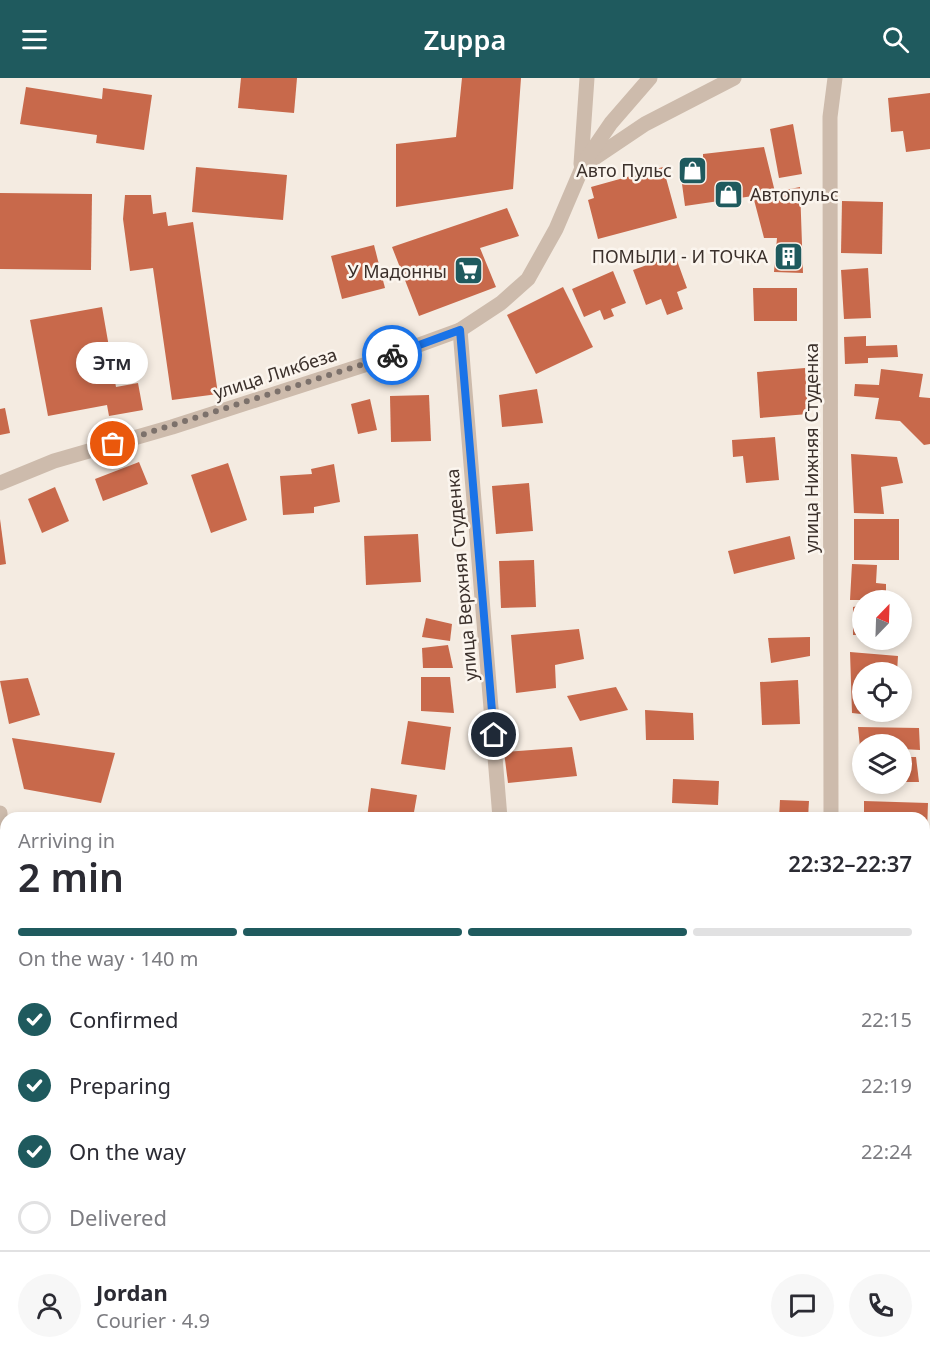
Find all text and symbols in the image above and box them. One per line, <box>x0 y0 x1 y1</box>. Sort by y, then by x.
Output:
text: Zuppa <box>424 21 506 58</box>
icon: menu <box>18 23 51 56</box>
icon: search <box>879 23 912 56</box>
shop icon: Авто Пульс <box>677 154 709 186</box>
place label: Авто Пульс <box>576 158 672 182</box>
shop icon: Автопульс <box>713 178 745 210</box>
place label: Автопульс <box>750 182 839 206</box>
building icon: ПОМЫЛИ - И ТОЧКА <box>773 240 805 272</box>
place label: ПОМЫЛИ - И ТОЧКА <box>592 244 769 268</box>
supermarket icon: У Мадонны <box>452 255 484 287</box>
place label: У Мадонны <box>348 259 447 283</box>
courier <box>362 325 422 385</box>
icon: bike <box>376 339 409 372</box>
callout: Этм <box>77 342 149 384</box>
street label: улица Ликбеза <box>210 342 340 404</box>
street label: улица Нижняя Cтуденкa <box>799 343 823 553</box>
text: Этм <box>92 349 132 376</box>
pin <box>87 418 138 469</box>
icon: bag <box>96 427 129 460</box>
street label: улица Верхняя Студенка <box>440 468 482 682</box>
north arrow <box>852 590 912 650</box>
map controls <box>852 590 912 794</box>
button: locate <box>852 662 912 722</box>
pin <box>468 709 519 760</box>
icon: home <box>477 718 510 751</box>
button: layers <box>852 734 912 794</box>
text: Arriving in <box>18 827 115 854</box>
text: 22:32–22:37 <box>788 848 912 878</box>
text: 2 min <box>18 850 124 903</box>
text: On the way · 140 m <box>18 945 198 972</box>
icon: check <box>18 1003 51 1036</box>
text: Confirmed <box>69 1004 179 1034</box>
text: 22:15 <box>861 1006 912 1033</box>
icon: check <box>18 1069 51 1102</box>
text: Preparing <box>69 1070 171 1100</box>
text: 22:19 <box>861 1072 912 1099</box>
icon: check <box>18 1135 51 1168</box>
text: On the way <box>69 1136 186 1166</box>
text: 22:24 <box>861 1138 912 1165</box>
text: Delivered <box>69 1202 167 1232</box>
button: person <box>18 1274 81 1337</box>
button: chat <box>771 1274 834 1337</box>
button: phone <box>849 1274 912 1337</box>
text: Jordan <box>96 1277 168 1307</box>
text: Courier · 4.9 <box>96 1307 210 1334</box>

